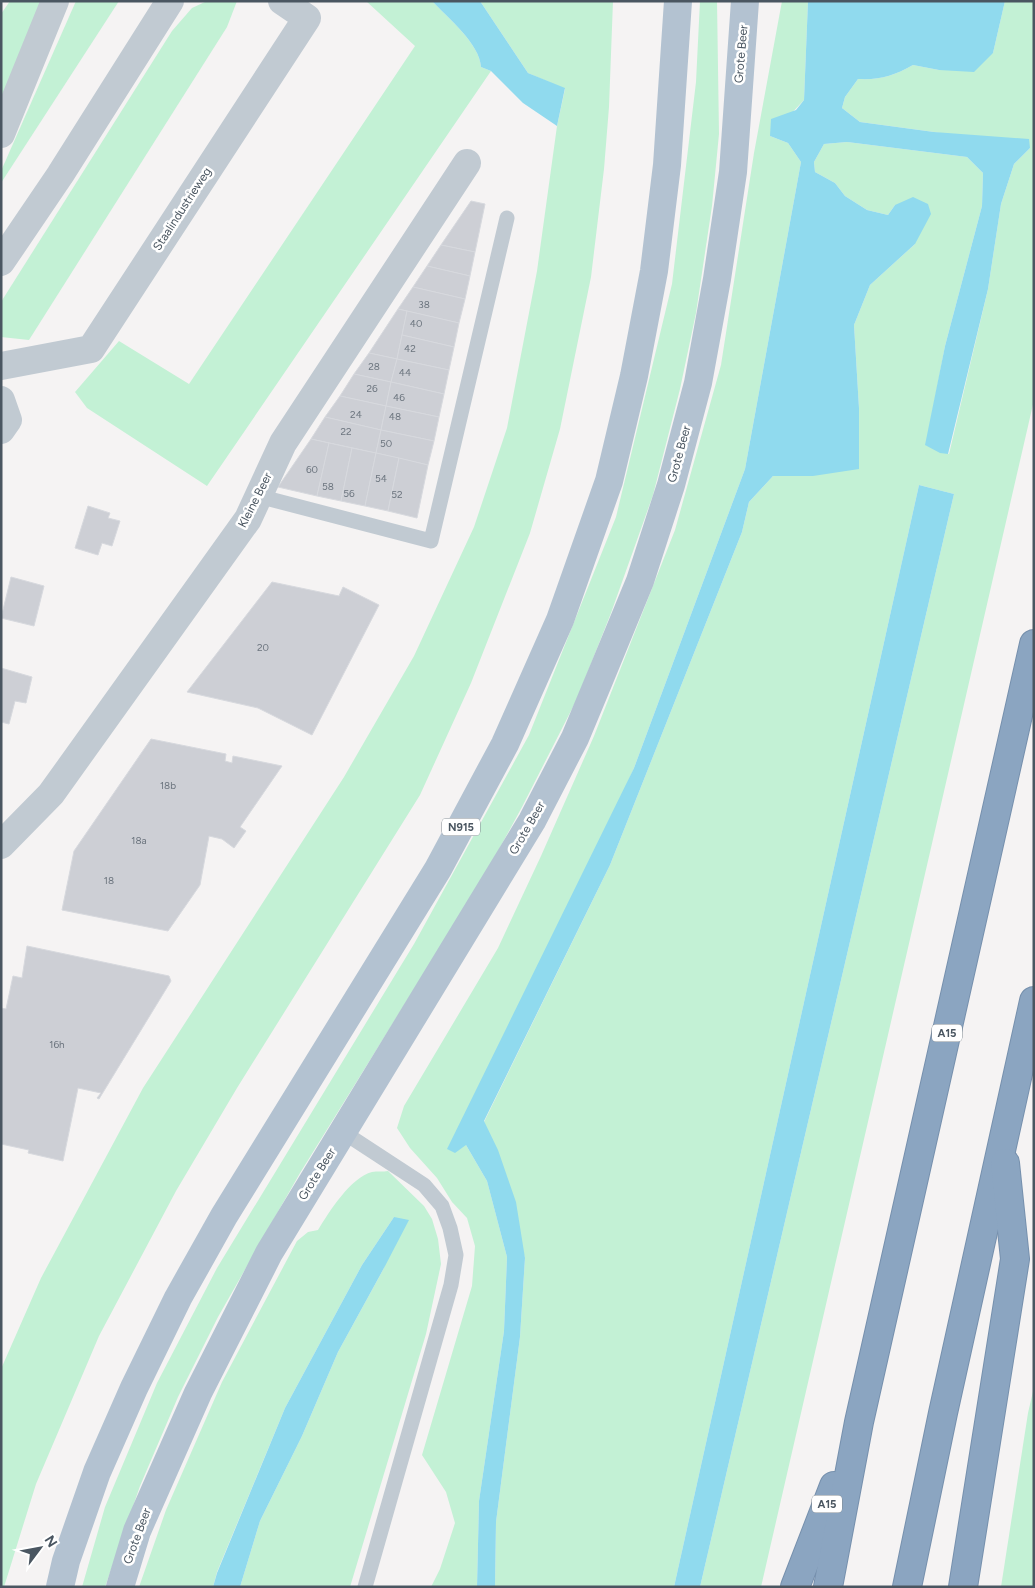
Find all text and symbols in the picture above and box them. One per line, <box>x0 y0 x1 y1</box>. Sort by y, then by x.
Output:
street label: Grote Beer <box>731 24 751 84</box>
street label: Staalindustrieweg <box>150 165 214 253</box>
house number: 38 <box>418 298 430 311</box>
house number: 40 <box>410 317 422 330</box>
house number: 42 <box>404 342 416 355</box>
house number: 28 <box>368 360 380 373</box>
house number: 44 <box>399 366 411 379</box>
house number: 26 <box>366 382 378 395</box>
house number: 46 <box>393 391 405 404</box>
house number: 24 <box>350 408 362 421</box>
house number: 48 <box>389 410 401 423</box>
street label: Grote Beer <box>665 424 693 484</box>
house number: 22 <box>340 425 352 438</box>
house number: 50 <box>380 437 392 450</box>
house number: 60 <box>306 463 318 476</box>
street label: Kleine Beer <box>235 470 275 530</box>
house number: 54 <box>375 472 387 485</box>
house number: 58 <box>322 480 334 493</box>
house number: 56 <box>343 487 355 500</box>
house number: 52 <box>391 488 403 501</box>
house number: 20 <box>257 641 269 654</box>
house number: 18b <box>160 779 176 792</box>
street label: Grote Beer <box>506 799 548 857</box>
road number: N915 <box>442 819 480 836</box>
house number: 18a <box>131 834 147 847</box>
house number: 18 <box>104 874 114 887</box>
road number: A15 <box>932 1024 962 1042</box>
house number: 16h <box>49 1038 65 1051</box>
street label: Grote Beer <box>296 1145 338 1203</box>
road number: A15 <box>812 1496 842 1512</box>
street label: Grote Beer <box>120 1506 154 1566</box>
north arrow <box>15 1523 65 1573</box>
text: N <box>41 1532 61 1550</box>

